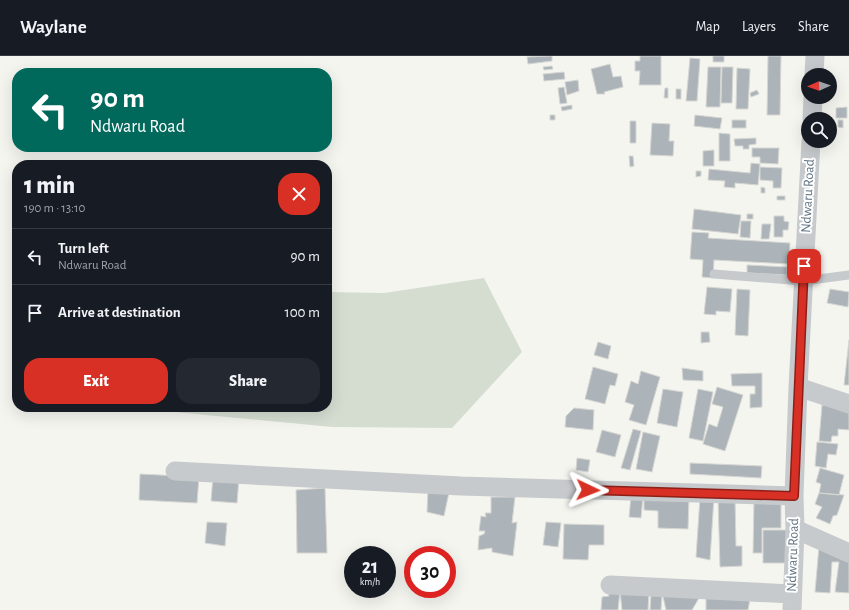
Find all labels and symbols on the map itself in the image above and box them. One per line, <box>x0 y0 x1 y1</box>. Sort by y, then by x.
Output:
north arrow <box>801 68 837 104</box>
street label: Ndwaru Road <box>799 159 817 233</box>
pin <box>787 249 821 283</box>
position arrow <box>567 469 609 511</box>
street label: Ndwaru Road <box>785 518 801 592</box>
speed limit sign: 30 <box>404 546 456 598</box>

